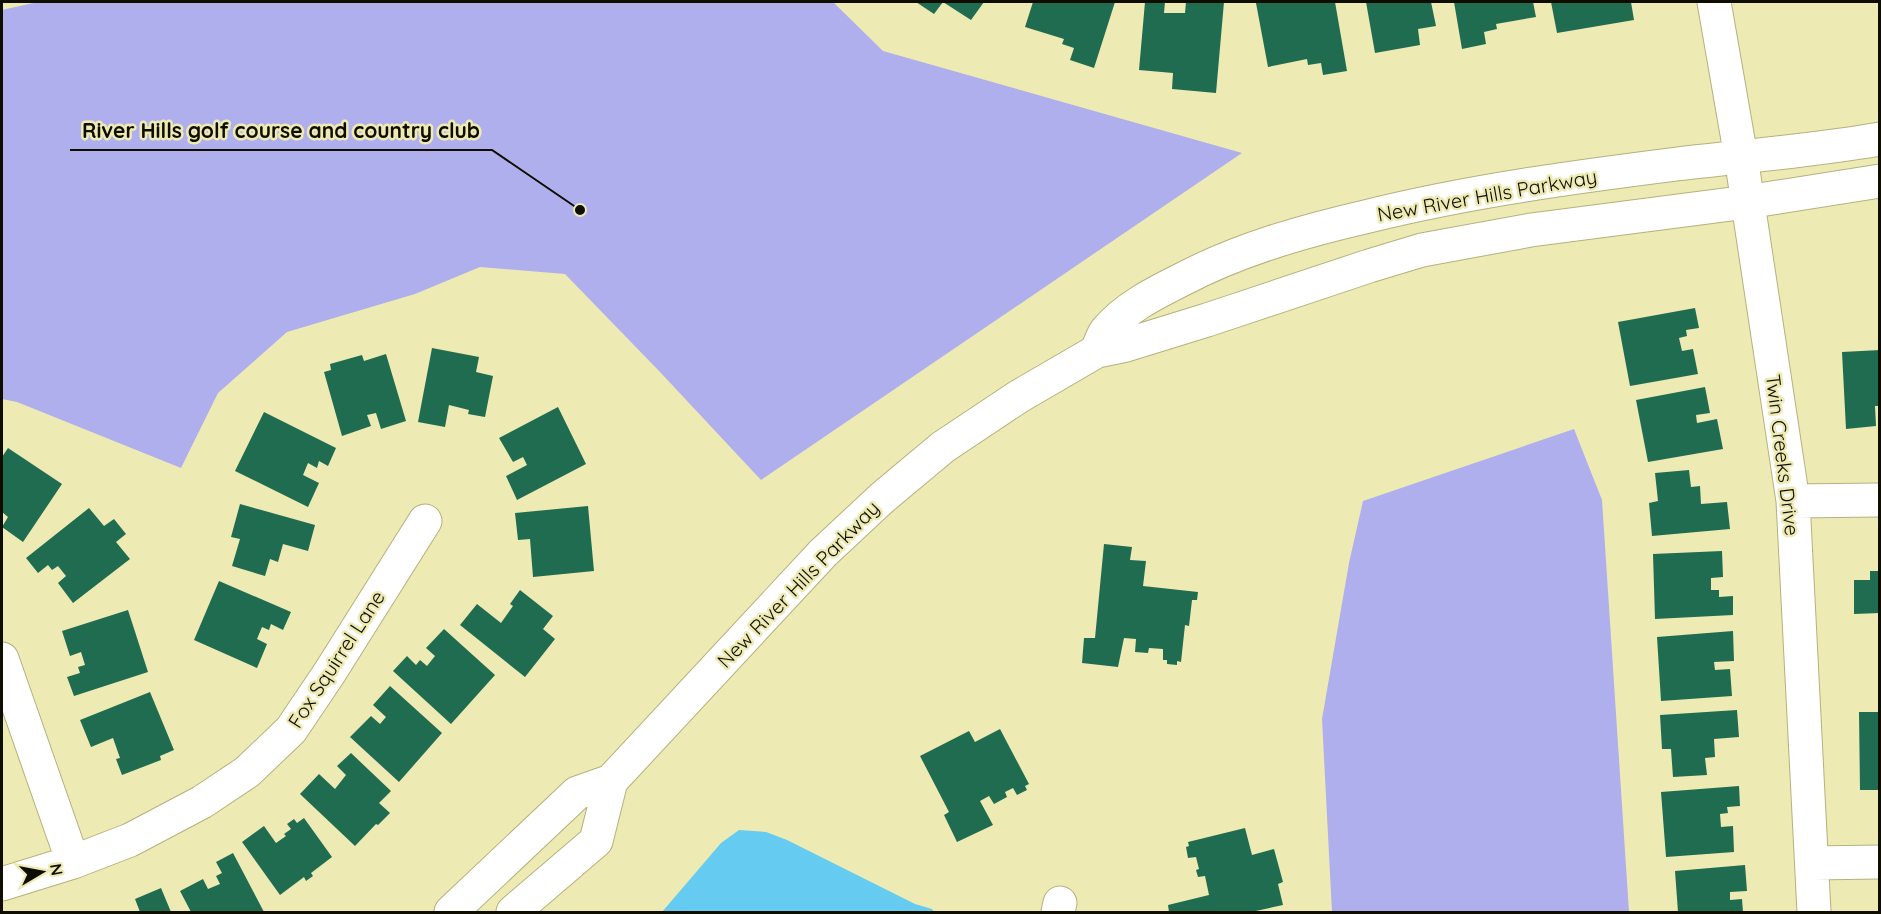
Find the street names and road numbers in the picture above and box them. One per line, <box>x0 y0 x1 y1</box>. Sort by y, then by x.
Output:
street label: New River Hills Parkway <box>1375 163 1599 227</box>
street label: Twin Creeks Drive <box>1761 373 1805 537</box>
street label: New River Hills Parkway <box>712 495 884 673</box>
street label: Fox Squirrel Lane <box>282 586 390 732</box>

